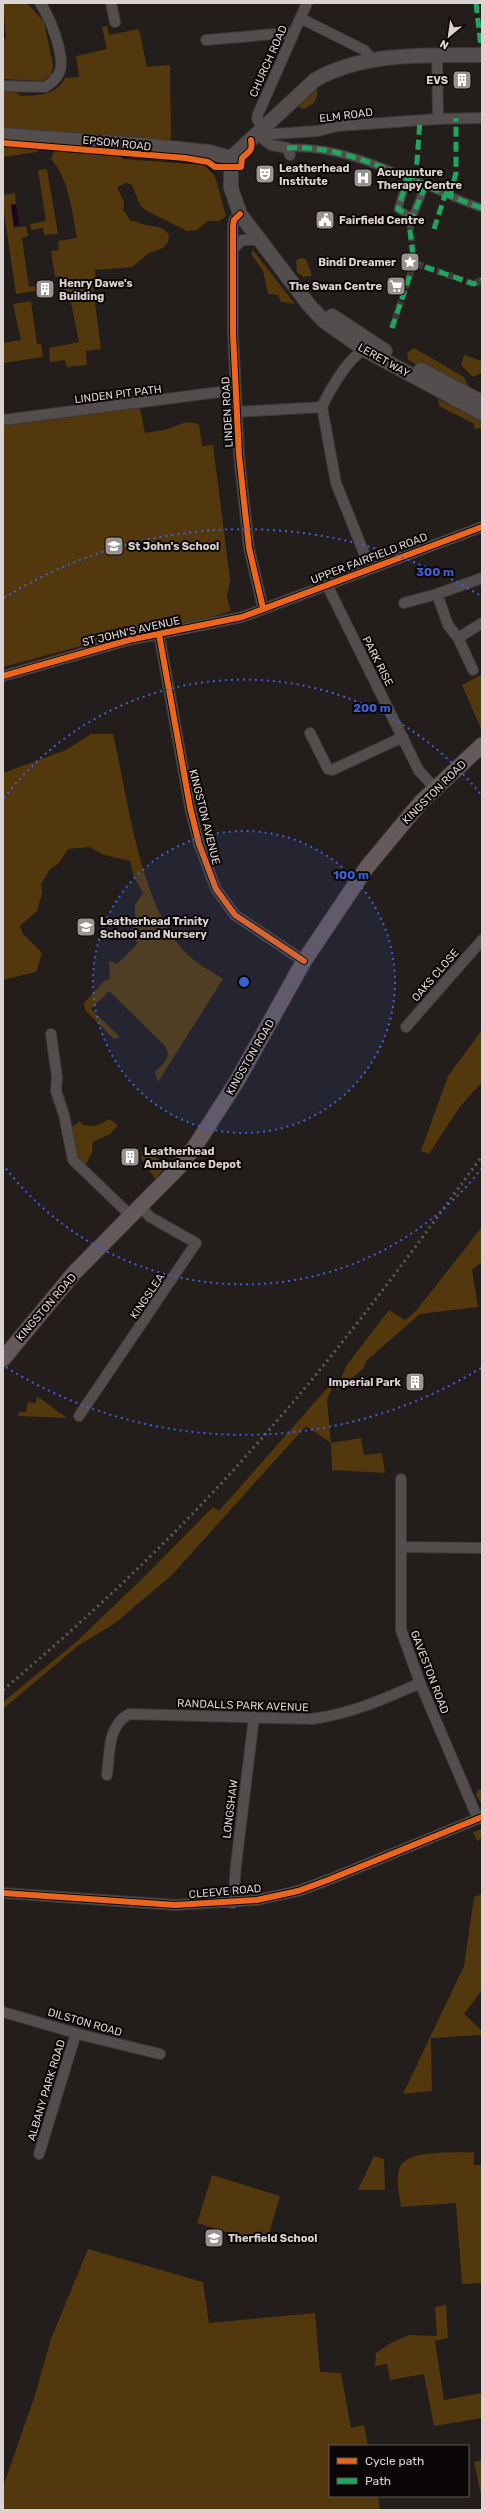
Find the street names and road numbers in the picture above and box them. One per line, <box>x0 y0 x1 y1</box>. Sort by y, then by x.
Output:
street label: CHURCH ROAD <box>247 23 290 99</box>
street label: ELM ROAD <box>319 106 374 125</box>
street label: EPSOM ROAD <box>82 133 152 154</box>
street label: LERET WAY <box>355 341 412 380</box>
street label: LINDEN ROAD <box>219 376 236 448</box>
street label: LINDEN PIT PATH <box>74 383 162 406</box>
street label: UPPER FAIRFIELD ROAD <box>309 530 429 587</box>
street label: ST JOHN'S AVENUE <box>81 614 182 649</box>
street label: PARK RISE <box>359 634 396 689</box>
street label: KINGSTON ROAD <box>400 758 469 827</box>
street label: KINGSTON AVENUE <box>186 768 223 867</box>
street label: OAKS CLOSE <box>409 946 462 1004</box>
street label: KINGSTON ROAD <box>224 1017 277 1097</box>
street label: KINGSTON ROAD <box>14 1271 79 1344</box>
street label: KINGSLEA <box>128 1271 168 1321</box>
street label: GAVESTON ROAD <box>408 1629 451 1716</box>
street label: RANDALLS PARK AVENUE <box>177 1697 309 1714</box>
street label: LONGSHAW <box>220 1779 241 1839</box>
street label: CLEEVE ROAD <box>188 1882 262 1901</box>
street label: DILSTON ROAD <box>46 2006 124 2039</box>
street label: ALBANY PARK ROAD <box>25 2038 68 2142</box>

